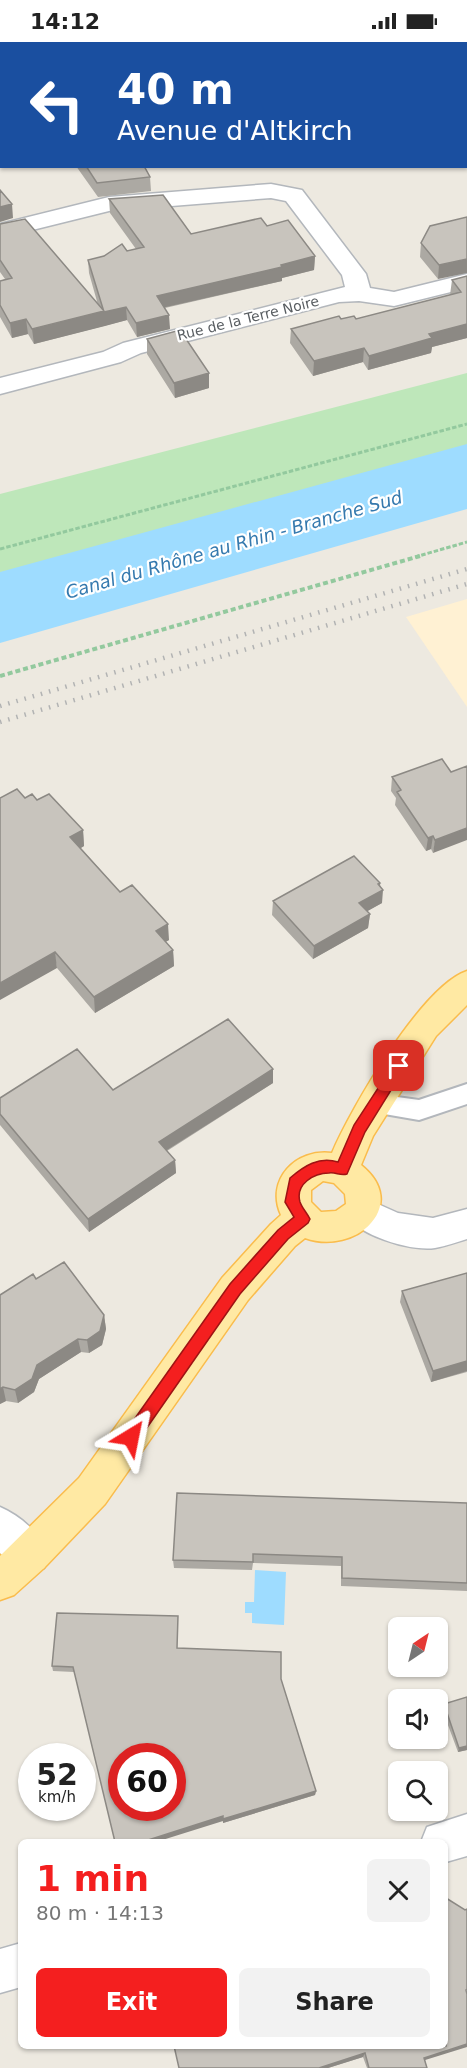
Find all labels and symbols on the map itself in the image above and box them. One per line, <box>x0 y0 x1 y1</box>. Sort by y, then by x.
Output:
street label: Rue de la Terre Noire <box>175 293 321 343</box>
water label: Canal du Rhône au Rhin - Branche Sud <box>63 486 405 603</box>
pin <box>373 1040 424 1091</box>
position arrow <box>99 1405 163 1469</box>
north arrow <box>388 1617 448 1677</box>
speed limit sign: 60 <box>108 1743 186 1821</box>

